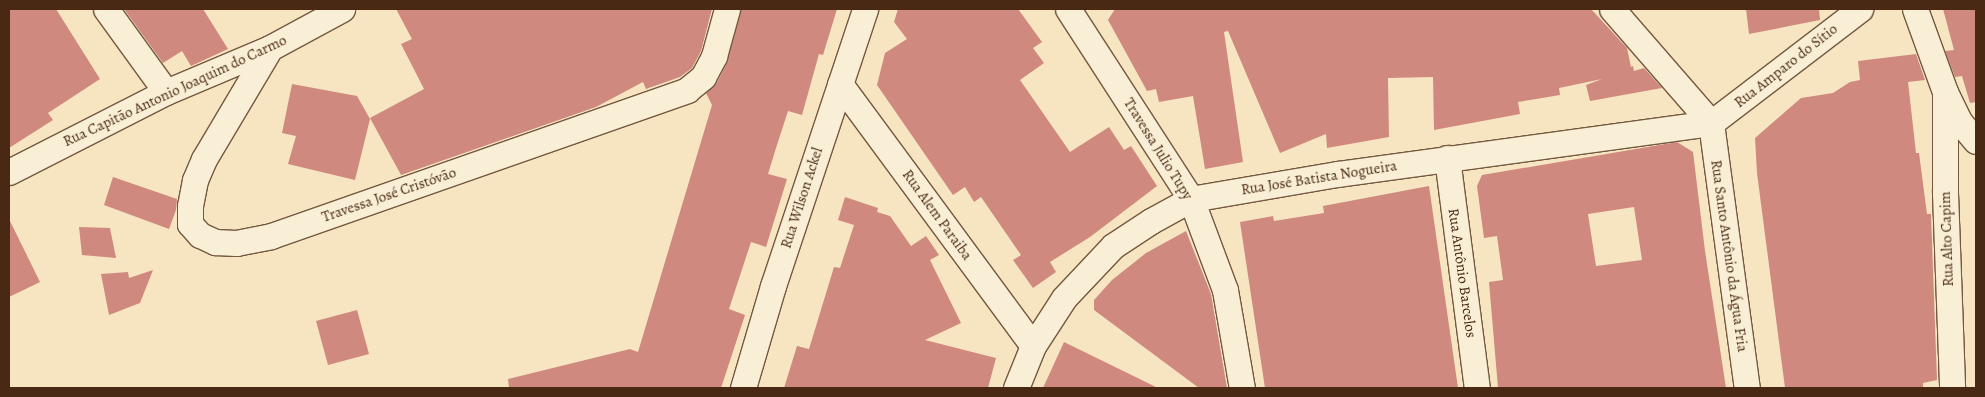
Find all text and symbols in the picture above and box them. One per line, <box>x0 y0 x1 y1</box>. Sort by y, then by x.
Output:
street label: Rua Amparo do Sítio <box>1731 20 1841 112</box>
street label: Rua Capitão Antonio Joaquim do Carmo <box>60 31 290 151</box>
street label: Travessa Julio Tupy <box>1120 95 1196 203</box>
street label: Rua Wilson Ackel <box>777 145 827 251</box>
street label: Rua José Batista Nogueira <box>1240 157 1398 199</box>
street label: Rua Santo Antônio da Água Fria <box>1707 159 1751 353</box>
street label: Travessa José Cristóvão <box>319 164 459 226</box>
street label: Rua Alem Paraiba <box>898 166 976 264</box>
street label: Rua Alto Capim <box>1936 191 1958 287</box>
street label: Rua Antônio Barcelos <box>1444 207 1480 339</box>

